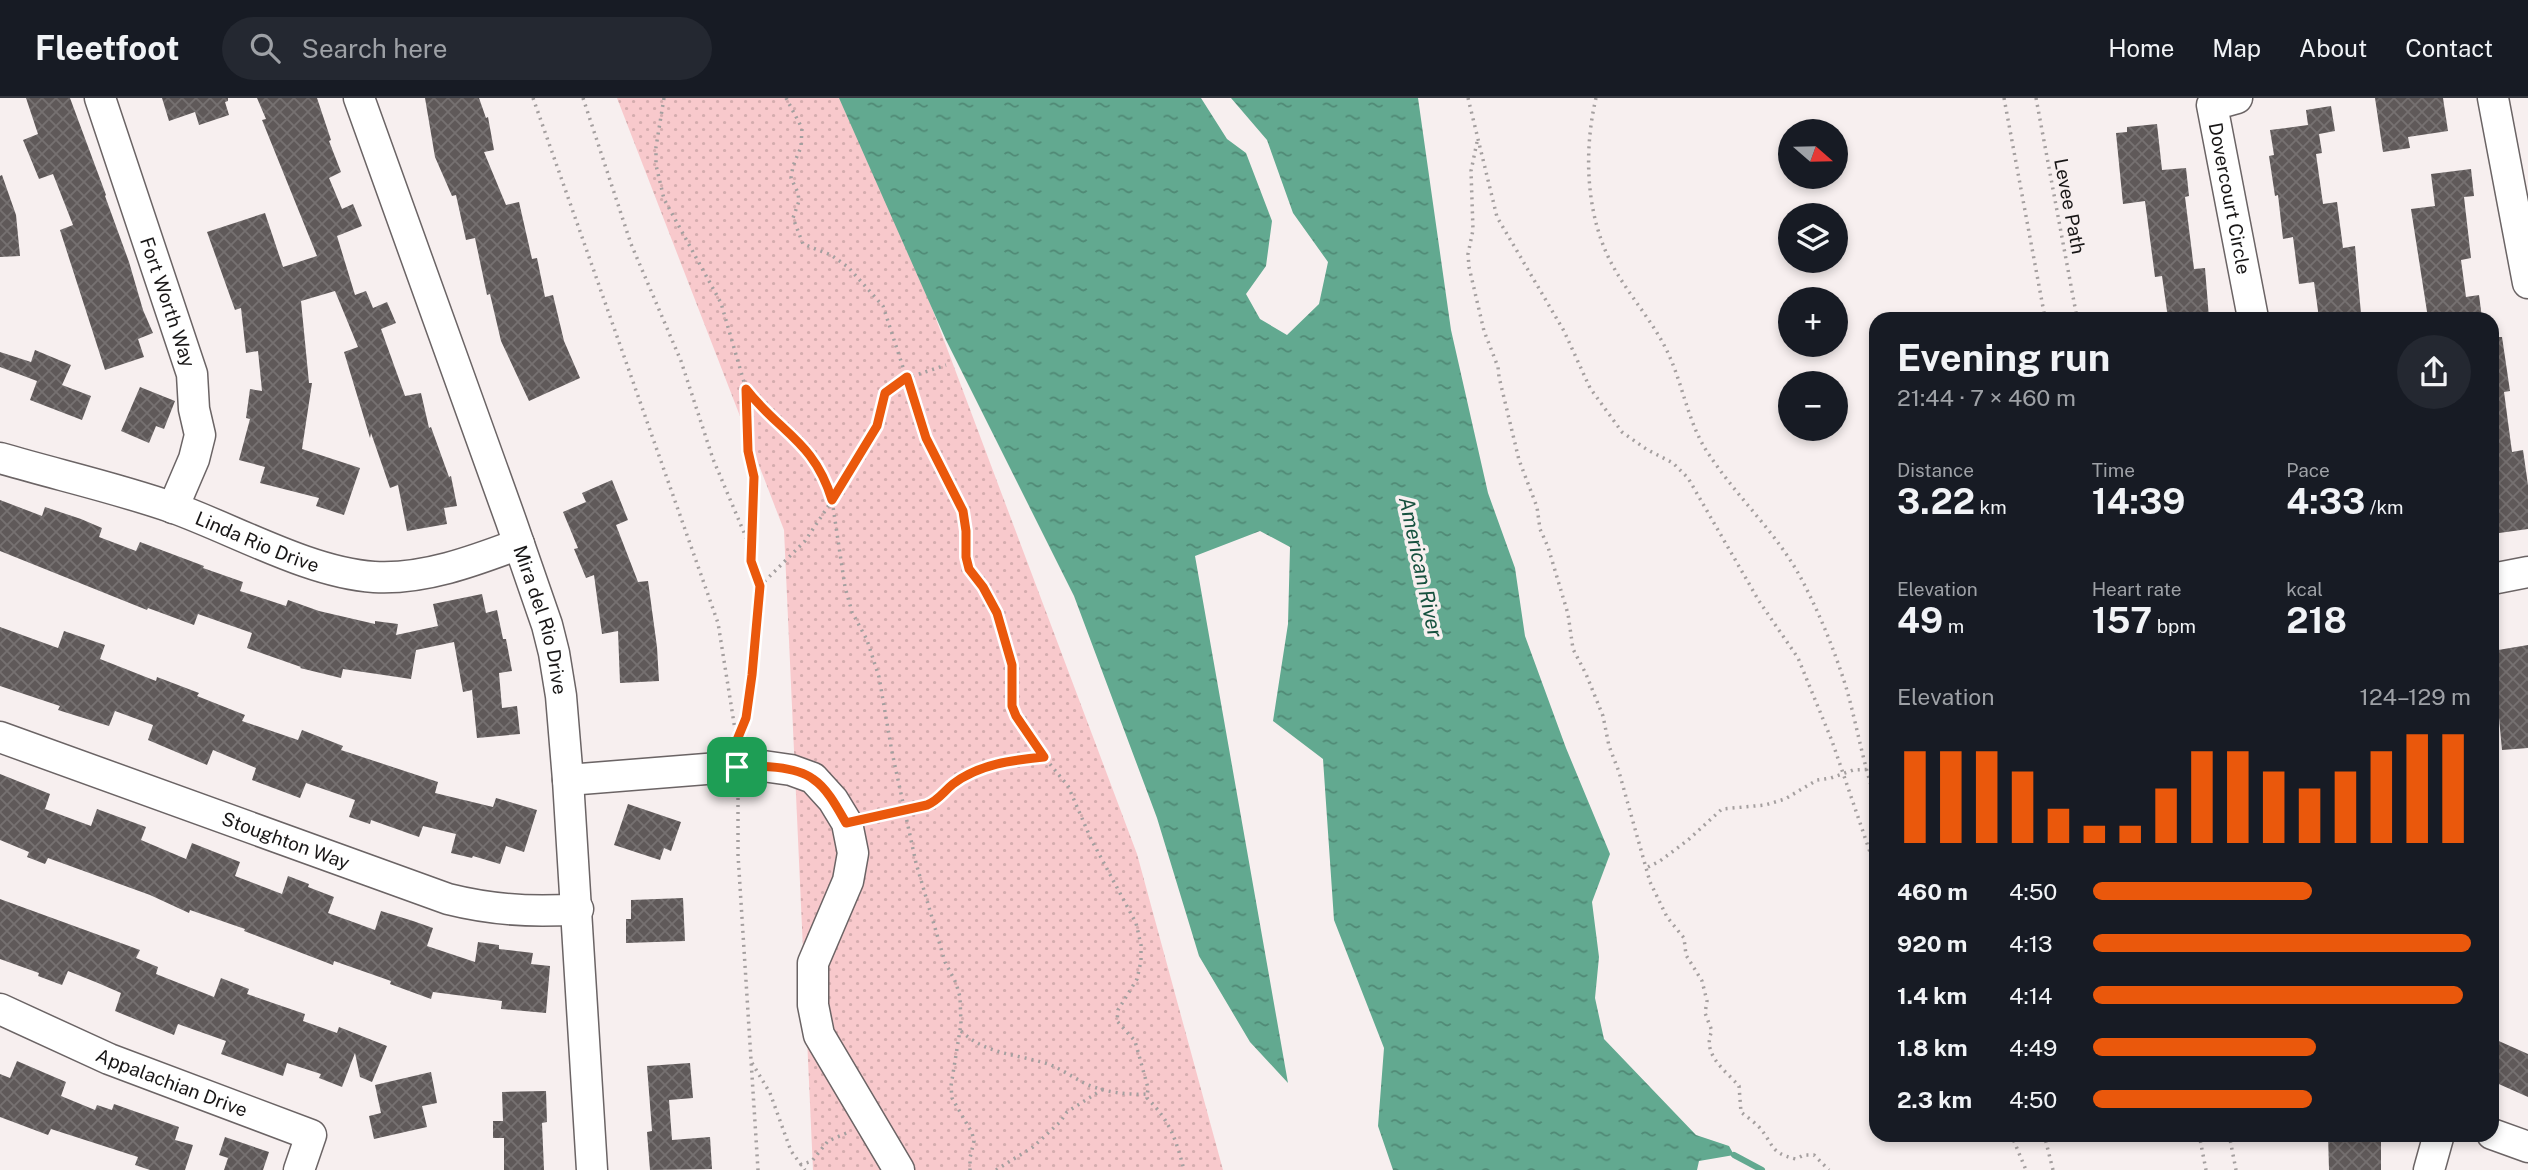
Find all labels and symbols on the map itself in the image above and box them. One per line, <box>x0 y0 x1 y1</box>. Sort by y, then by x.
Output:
north arrow <box>1778 119 1848 189</box>
street label: Dovercourt Circle <box>2205 121 2255 276</box>
street label: Levee Path <box>2050 156 2090 256</box>
street label: Fort Worth Way <box>136 234 200 370</box>
water label: American River <box>1394 494 1448 641</box>
street label: Linda Rio Drive <box>192 507 322 576</box>
street label: Mira del Rio Drive <box>509 542 572 696</box>
pin <box>707 737 767 797</box>
street label: Stoughton Way <box>219 807 353 874</box>
street label: Appalachian Drive <box>93 1044 251 1121</box>

